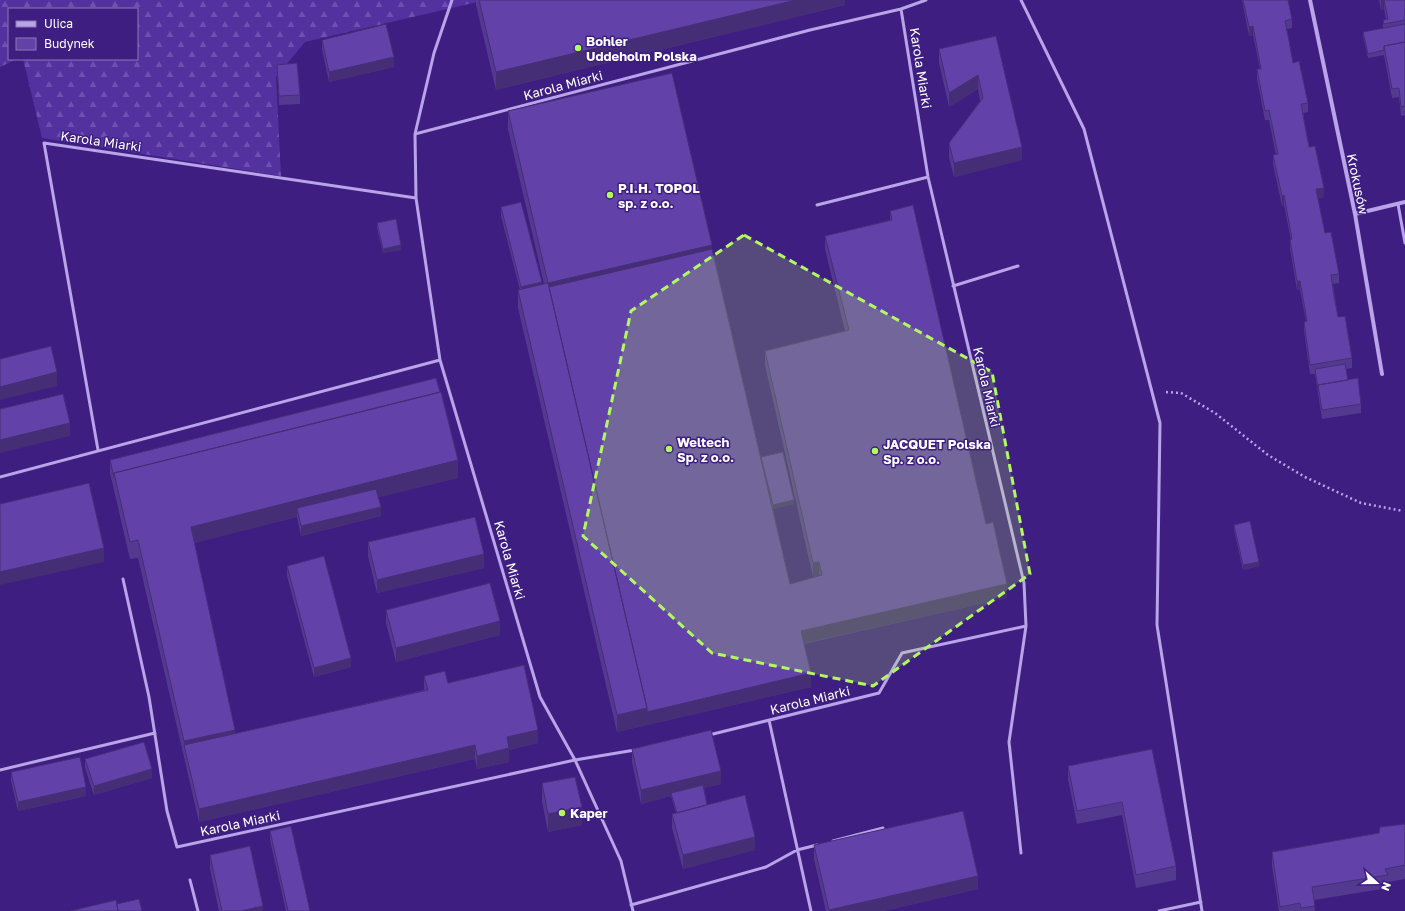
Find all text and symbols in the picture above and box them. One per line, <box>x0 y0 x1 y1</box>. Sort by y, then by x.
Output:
legend <box>8 8 138 60</box>
text: Ulica <box>44 16 73 31</box>
street label: Karola Miarki <box>907 26 935 110</box>
place label: Bohler Uddeholm Polska <box>586 33 697 64</box>
text: Budynek <box>44 36 95 51</box>
marker: Bohler Uddeholm Polska <box>573 43 583 53</box>
street label: Karola Miarki <box>522 67 604 103</box>
street label: Karola Miarki <box>59 127 143 155</box>
street label: Krokusów <box>1344 152 1372 216</box>
place label: P.I.H. TOPOL sp. z o.o. <box>618 180 700 211</box>
marker: P.I.H. TOPOL sp. z o.o. <box>605 190 615 200</box>
street label: Karola Miarki <box>970 345 1004 429</box>
place label: Weltech Sp. z o.o. <box>677 434 734 465</box>
place label: JACQUET Polska Sp. z o.o. <box>883 436 991 467</box>
marker: Weltech Sp. z o.o. <box>664 444 674 454</box>
marker: JACQUET Polska Sp. z o.o. <box>870 446 880 456</box>
street label: Karola Miarki <box>491 519 529 601</box>
street label: Karola Miarki <box>768 682 852 718</box>
place label: Kaper <box>570 805 608 821</box>
street label: Karola Miarki <box>198 807 282 839</box>
marker: Kaper <box>557 808 567 818</box>
north arrow <box>1357 863 1397 903</box>
text: N <box>1379 881 1394 893</box>

